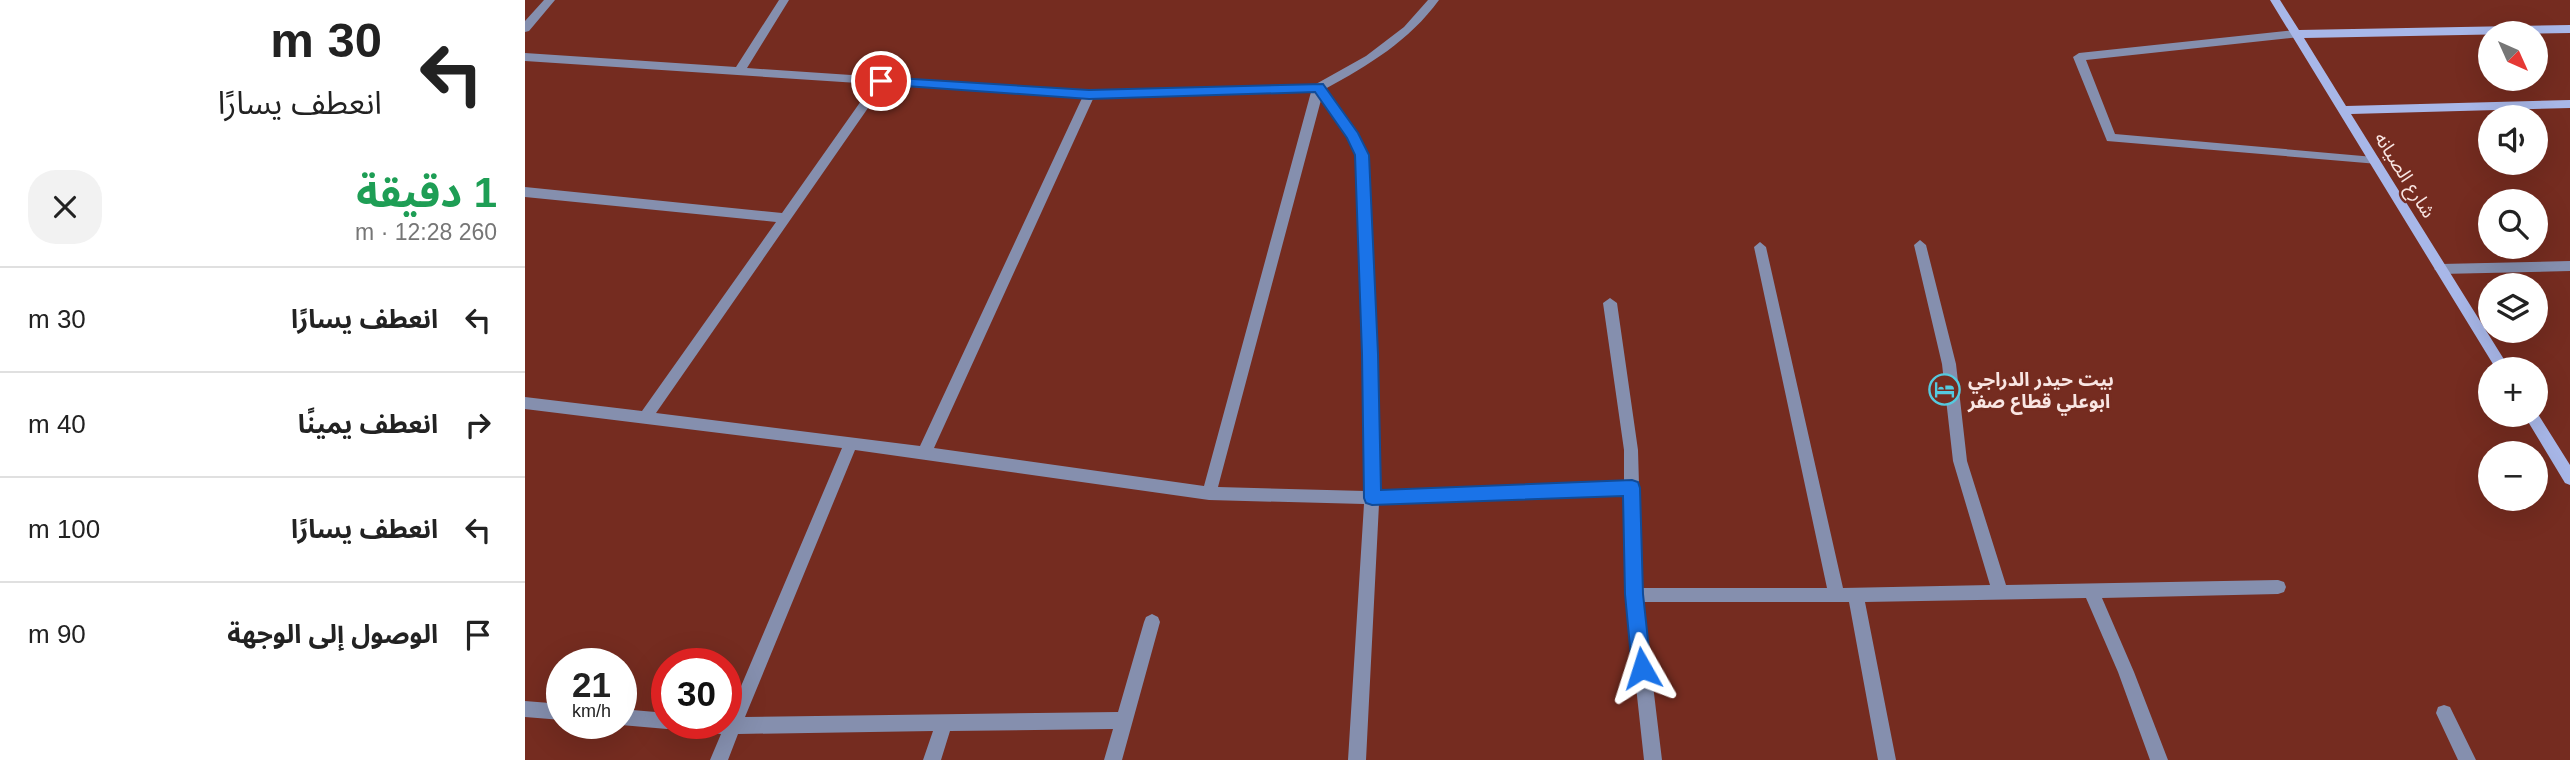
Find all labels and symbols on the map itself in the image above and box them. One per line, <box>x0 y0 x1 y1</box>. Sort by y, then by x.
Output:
north arrow <box>2478 21 2548 91</box>
pin <box>851 51 911 111</box>
street label: شارع الصيانه <box>2368 128 2440 223</box>
place label: بيت حيدر الدراجي ابوعلي قطاع صفر <box>1967 369 2114 416</box>
hotel icon: بيت حيدر الدراجي ابوعلي قطاع صفر <box>1928 373 1962 407</box>
position arrow <box>1605 631 1679 705</box>
speed limit sign: 30 <box>651 648 742 739</box>

